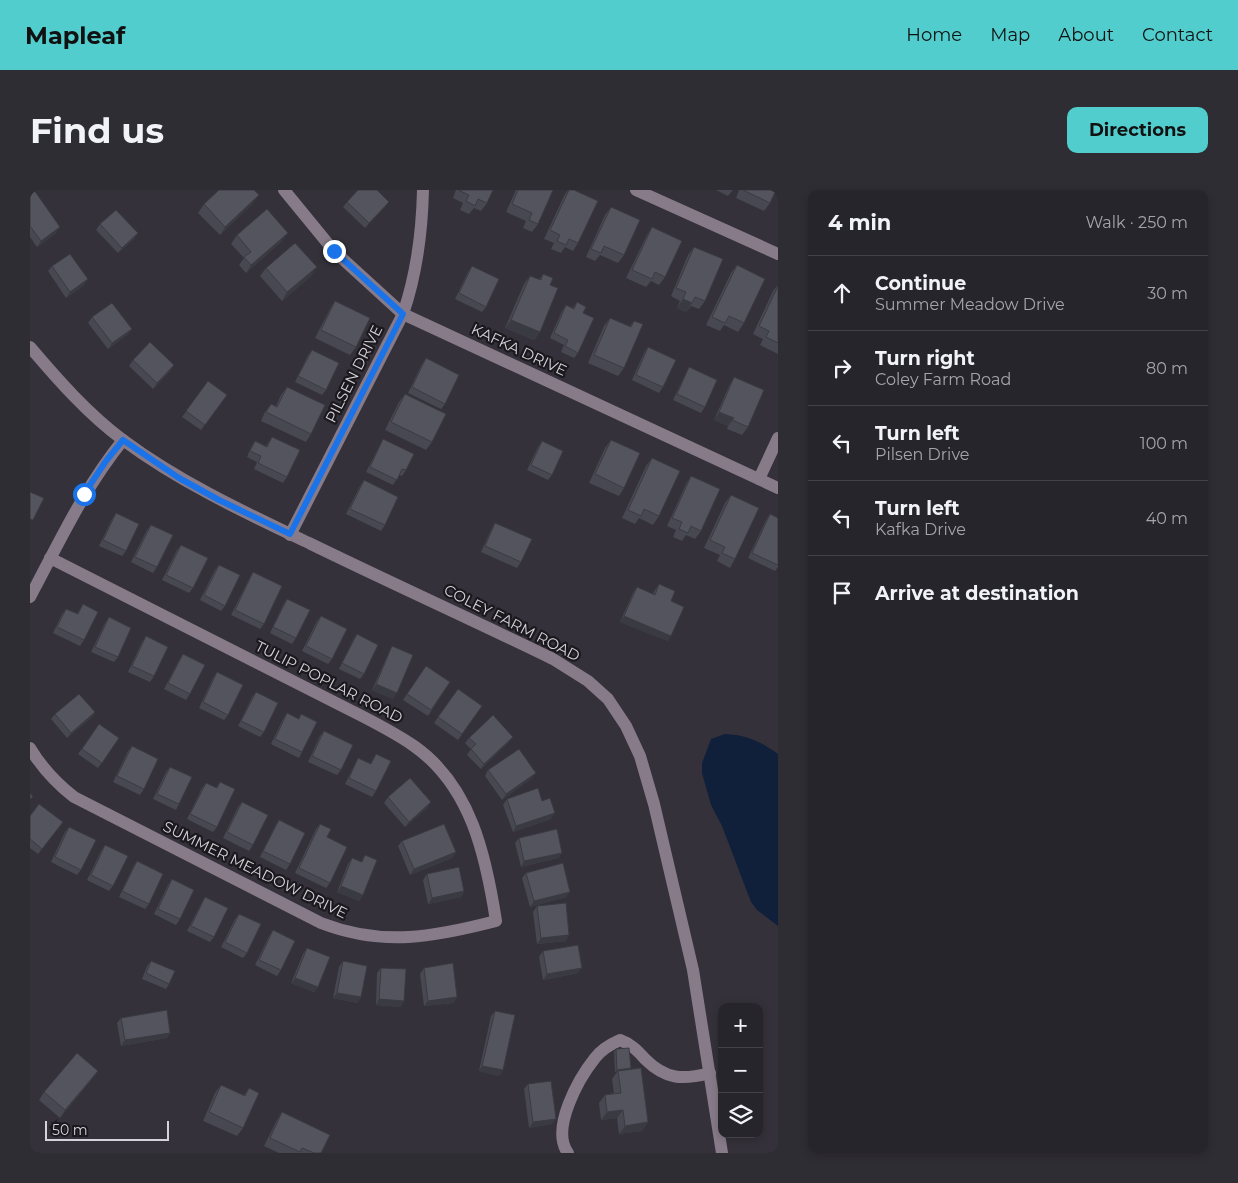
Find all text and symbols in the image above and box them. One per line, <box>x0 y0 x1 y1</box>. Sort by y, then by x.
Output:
text: Mapleaf <box>25 21 125 50</box>
text: Home <box>906 24 962 46</box>
text: Map <box>990 24 1030 46</box>
text: About <box>1058 24 1114 46</box>
text: Contact <box>1142 24 1213 46</box>
button: Directions <box>1067 107 1208 153</box>
text: Find us <box>30 109 164 152</box>
text: 4 min <box>828 210 891 235</box>
text: Walk · 250 m <box>1085 213 1188 232</box>
route end <box>323 240 346 263</box>
text: Continue <box>875 272 966 295</box>
icon: ahead <box>828 279 856 307</box>
text: 30 m <box>1147 284 1188 303</box>
text: Summer Meadow Drive <box>875 295 1065 314</box>
street label: KAFKA DRIVE <box>468 319 570 380</box>
street label: PILSEN DRIVE <box>321 322 386 426</box>
text: Turn right <box>875 347 975 370</box>
icon: right <box>828 354 856 382</box>
text: 80 m <box>1146 359 1188 378</box>
text: Coley Farm Road <box>875 370 1011 389</box>
text: Turn left <box>875 422 960 445</box>
icon: left <box>828 429 856 457</box>
text: 100 m <box>1140 434 1188 453</box>
text: Pilsen Drive <box>875 445 970 464</box>
route start <box>73 483 96 506</box>
text: Turn left <box>875 497 960 520</box>
icon: left <box>828 504 856 532</box>
text: 40 m <box>1146 509 1188 528</box>
text: Kafka Drive <box>875 520 966 539</box>
icon: arrive <box>828 579 856 607</box>
street label: COLEY FARM ROAD <box>441 580 583 665</box>
text: Arrive at destination <box>875 582 1079 605</box>
street label: TULIP POPLAR ROAD <box>252 636 406 727</box>
street label: SUMMER MEADOW DRIVE <box>160 817 351 923</box>
map controls <box>718 1003 763 1138</box>
button: + <box>718 1003 763 1048</box>
button: − <box>718 1048 763 1093</box>
button: layers <box>718 1093 763 1138</box>
scale bar <box>45 1118 169 1141</box>
text: 50 m <box>52 1121 88 1139</box>

